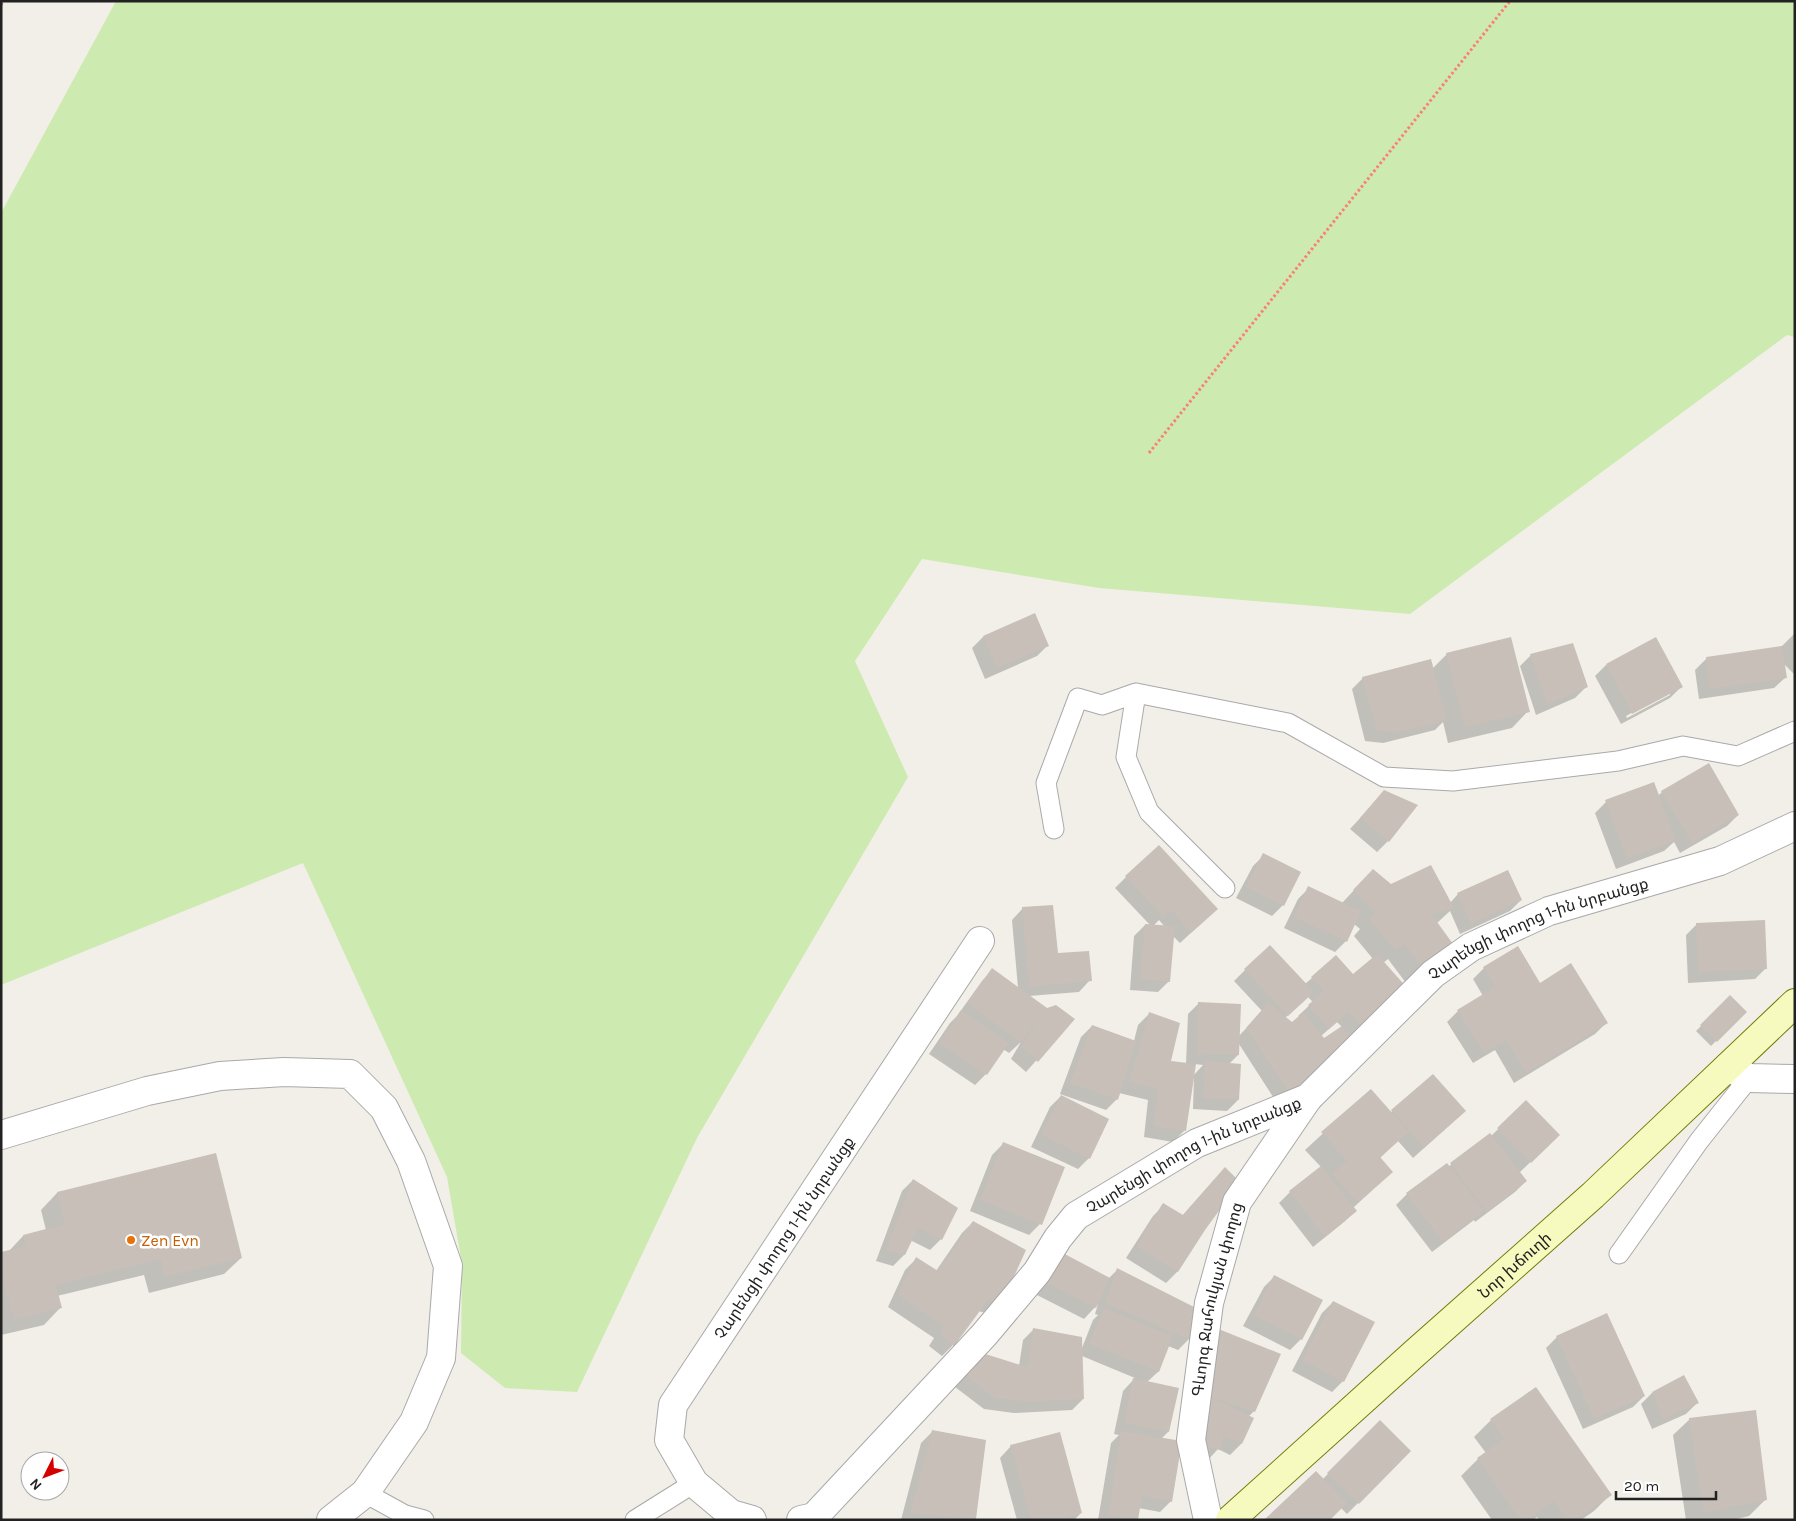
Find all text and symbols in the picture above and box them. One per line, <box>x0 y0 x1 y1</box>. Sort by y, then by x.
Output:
street label: Չարենցի փողոց 1-ին նրբանցք <box>1425 874 1651 984</box>
street label: Չարենցի փողոց 1-ին նրբանցք <box>1083 1093 1304 1218</box>
street label: Չարենցի փողոց 1-ին նրբանցք <box>710 1133 858 1343</box>
street label: Գևորգ Ջահուկյան փողոց <box>1188 1200 1247 1398</box>
street label: Նոր խճուղի <box>1474 1228 1555 1303</box>
place label: Zen Evn <box>141 1231 199 1250</box>
marker: Zen Evn <box>125 1234 137 1246</box>
north arrow <box>20 1451 70 1501</box>
scale bar <box>1616 1468 1716 1500</box>
text: N <box>26 1475 45 1494</box>
text: 20 m <box>1624 1477 1659 1495</box>

